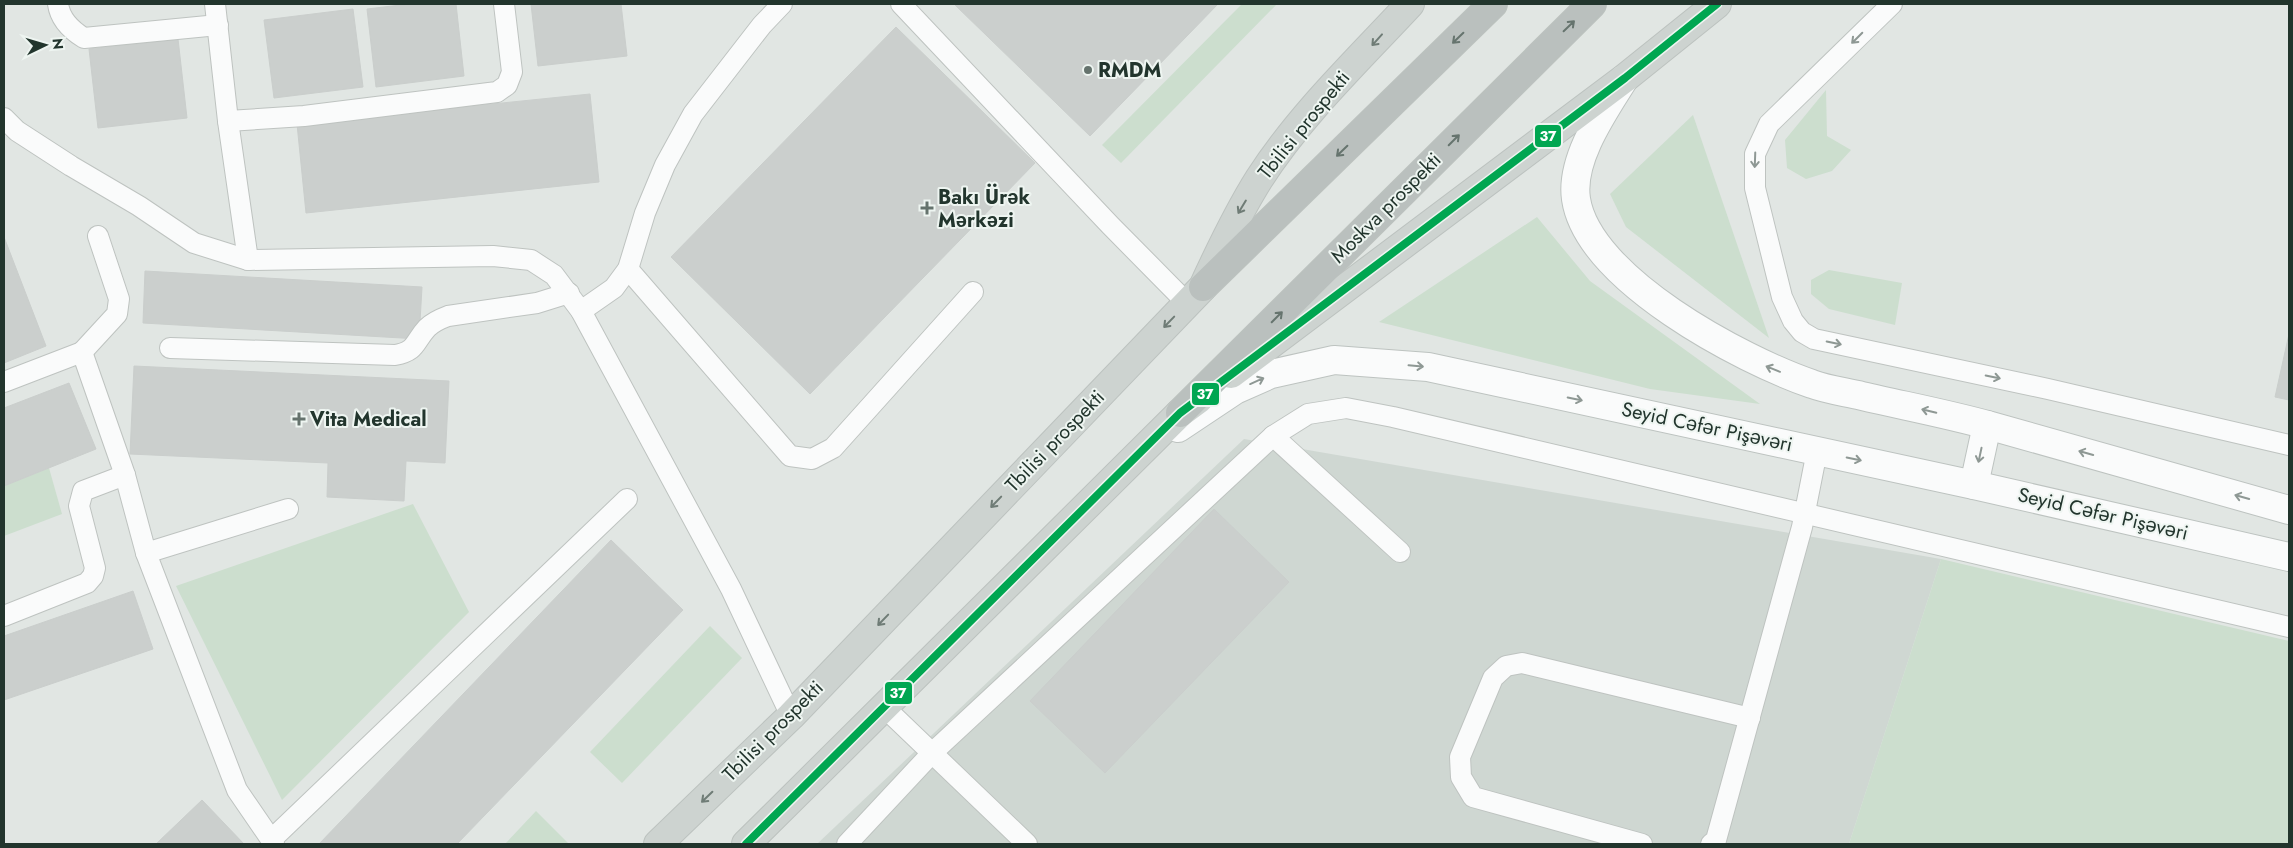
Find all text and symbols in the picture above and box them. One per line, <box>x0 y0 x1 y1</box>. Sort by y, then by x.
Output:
north arrow <box>20 20 70 70</box>
one-way arrow <box>1563 20 1575 32</box>
one-way arrow <box>1452 32 1464 44</box>
one-way arrow <box>1851 32 1863 44</box>
one-way arrow <box>1371 33 1383 46</box>
text: N <box>48 37 68 50</box>
place label: RMDM <box>1098 56 1161 85</box>
marker: RMDM <box>1082 64 1094 76</box>
street label: Tbilisi prospekti <box>1251 64 1357 186</box>
line badge: 37 <box>1534 124 1562 148</box>
text: 37 <box>1540 126 1557 146</box>
one-way arrow <box>1447 134 1460 146</box>
one-way arrow <box>1335 145 1348 157</box>
street label: Moskva prospekti <box>1324 146 1448 270</box>
one-way arrow <box>1750 152 1760 168</box>
place label: Bakı Ürək Mərkəzi <box>938 183 1030 235</box>
one-way arrow <box>1237 199 1247 213</box>
marker: Bakı Ürək Mərkəzi <box>920 201 934 215</box>
one-way arrow <box>1270 311 1283 323</box>
one-way arrow <box>1163 316 1175 328</box>
one-way arrow <box>1825 339 1841 348</box>
one-way arrow <box>1408 361 1424 371</box>
one-way arrow <box>1765 363 1780 372</box>
one-way arrow <box>1984 373 2000 382</box>
one-way arrow <box>1249 375 1264 385</box>
line badge: 37 <box>1191 382 1220 406</box>
street label: Tbilisi prospekti <box>999 383 1111 499</box>
text: 37 <box>1197 384 1214 404</box>
one-way arrow <box>1567 395 1583 404</box>
street label: Seyid Cəfər Pişəvəri <box>1619 395 1795 459</box>
place label: Vita Medical <box>309 405 427 434</box>
one-way arrow <box>1921 406 1937 415</box>
marker: Vita Medical <box>292 412 306 426</box>
one-way arrow <box>1975 446 1984 462</box>
one-way arrow <box>2078 447 2094 457</box>
one-way arrow <box>1845 455 1861 464</box>
street label: Seyid Cəfər Pişəvəri <box>2015 480 2191 548</box>
one-way arrow <box>2235 492 2251 501</box>
one-way arrow <box>990 496 1002 508</box>
one-way arrow <box>877 613 889 626</box>
street label: Tbilisi prospekti <box>716 674 830 788</box>
line badge: 37 <box>884 681 913 705</box>
text: 37 <box>890 683 907 703</box>
one-way arrow <box>700 791 713 803</box>

